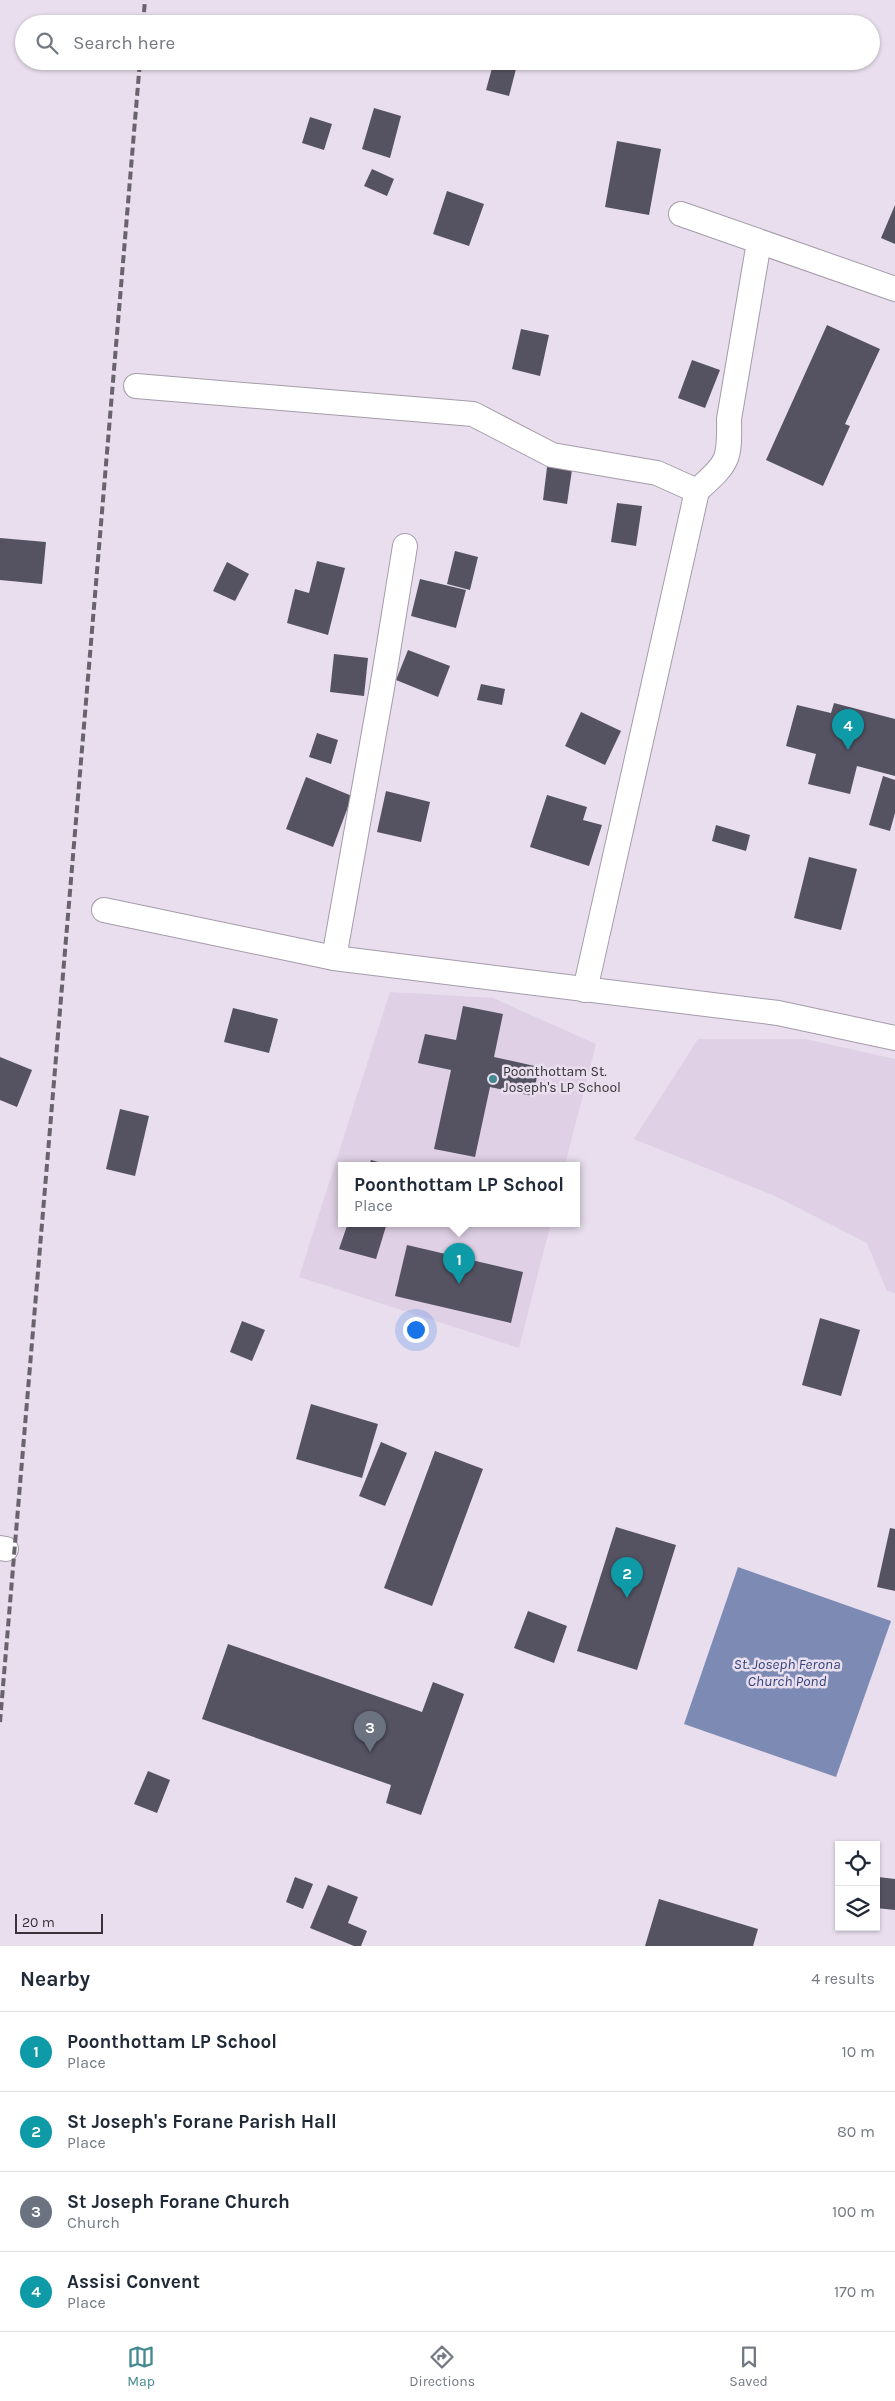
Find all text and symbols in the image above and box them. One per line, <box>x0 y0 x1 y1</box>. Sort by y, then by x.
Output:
search box <box>15 15 880 70</box>
icon: search <box>33 29 61 57</box>
text: Search here <box>73 32 175 54</box>
pin: 4 <box>832 709 864 750</box>
place label: Poonthottam St. Joseph's LP School <box>503 1063 621 1096</box>
marker: Poonthottam St. Joseph's LP School <box>487 1073 499 1085</box>
popup <box>338 1162 580 1227</box>
text: Poonthottam LP School <box>354 1174 564 1196</box>
text: Place <box>354 1196 393 1215</box>
pin: 1 <box>443 1243 475 1284</box>
your location <box>403 1317 429 1343</box>
pin: 2 <box>611 1557 643 1598</box>
water label: St. Joseph Ferona Church Pond <box>734 1655 840 1690</box>
pin: 3 <box>354 1711 386 1752</box>
map controls <box>835 1841 880 1931</box>
button: locate <box>835 1841 880 1886</box>
button: layers <box>835 1886 880 1931</box>
scale bar <box>15 1911 102 1934</box>
text: 20 m <box>22 1914 55 1931</box>
text: Nearby <box>20 1967 90 1991</box>
text: 4 results <box>811 1969 875 1988</box>
text: Poonthottam LP School <box>67 2031 277 2053</box>
text: 1 <box>33 2042 39 2061</box>
text: 10 m <box>841 2042 875 2061</box>
text: Place <box>67 2053 106 2072</box>
text: St Joseph's Forane Parish Hall <box>67 2111 337 2133</box>
text: 2 <box>31 2122 41 2141</box>
text: 80 m <box>837 2122 875 2141</box>
text: Place <box>67 2133 106 2152</box>
text: St Joseph Forane Church <box>67 2191 290 2213</box>
text: 3 <box>31 2202 41 2221</box>
text: 100 m <box>832 2202 875 2221</box>
text: Church <box>67 2213 120 2232</box>
text: Assisi Convent <box>67 2271 200 2293</box>
text: 4 <box>31 2282 41 2301</box>
text: 170 m <box>834 2282 875 2301</box>
text: Place <box>67 2293 106 2312</box>
tab: Map <box>127 2343 155 2390</box>
tab: Directions <box>409 2343 475 2390</box>
tab: Saved <box>729 2343 768 2390</box>

